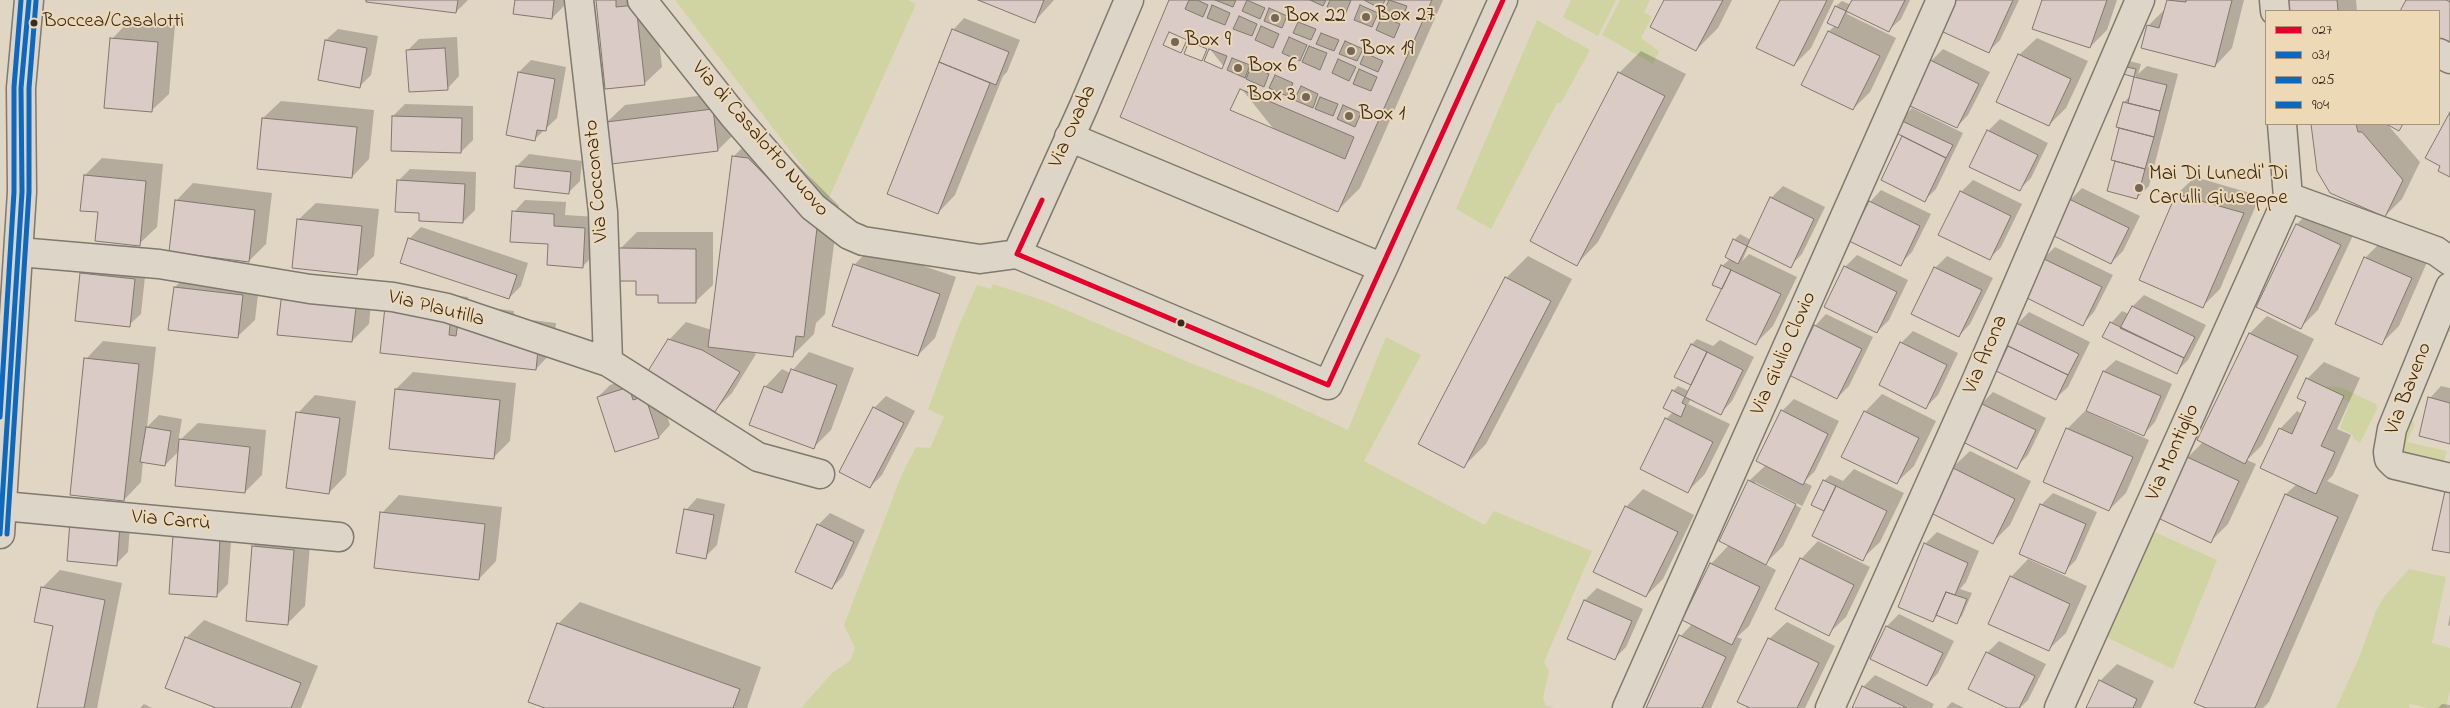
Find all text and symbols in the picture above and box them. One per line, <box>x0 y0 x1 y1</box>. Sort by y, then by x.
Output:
place label: Box 27 <box>1376 4 1435 30</box>
place label: Box 22 <box>1285 5 1346 31</box>
legend <box>2265 10 2440 125</box>
place label: Boccea/Casalotti <box>43 11 184 35</box>
marker: Box 27 <box>1360 11 1372 23</box>
marker: Box 22 <box>1269 12 1281 24</box>
marker: Boccea/Casalotti <box>29 18 39 28</box>
text: 027 <box>2312 19 2332 41</box>
place label: Box 9 <box>1185 29 1231 55</box>
marker: Box 9 <box>1169 36 1181 48</box>
place label: Box 19 <box>1361 38 1414 64</box>
text: 031 <box>2312 44 2329 66</box>
marker: Box 19 <box>1345 45 1357 57</box>
place label: Box 6 <box>1248 55 1297 81</box>
street label: Via di Casalotto Nuovo <box>685 57 833 223</box>
marker: Box 6 <box>1232 62 1244 74</box>
text: 025 <box>2312 69 2335 91</box>
street label: Via Ovada <box>1045 82 1103 172</box>
place label: Box 3 <box>1248 84 1296 110</box>
marker: Box 3 <box>1300 91 1312 103</box>
text: 904 <box>2312 94 2329 116</box>
place label: Box 1 <box>1359 103 1405 129</box>
marker: Box 1 <box>1343 110 1355 122</box>
street label: Via Cocconato <box>580 119 616 243</box>
place label: Mai Di Lunedi' Di Carulli Giuseppe <box>2149 163 2288 213</box>
marker: Mai Di Lunedi' Di Carulli Giuseppe <box>2133 182 2145 194</box>
street label: Via Plautilla <box>385 286 487 334</box>
street label: Via Giulio Clovio <box>1747 288 1823 420</box>
street label: Via Arona <box>1959 312 2015 398</box>
unlabelled marker <box>1176 318 1186 328</box>
street label: Via Baveno <box>2381 340 2439 438</box>
street label: Via Montiglio <box>2142 401 2206 505</box>
street label: Via Carrù <box>130 506 212 538</box>

